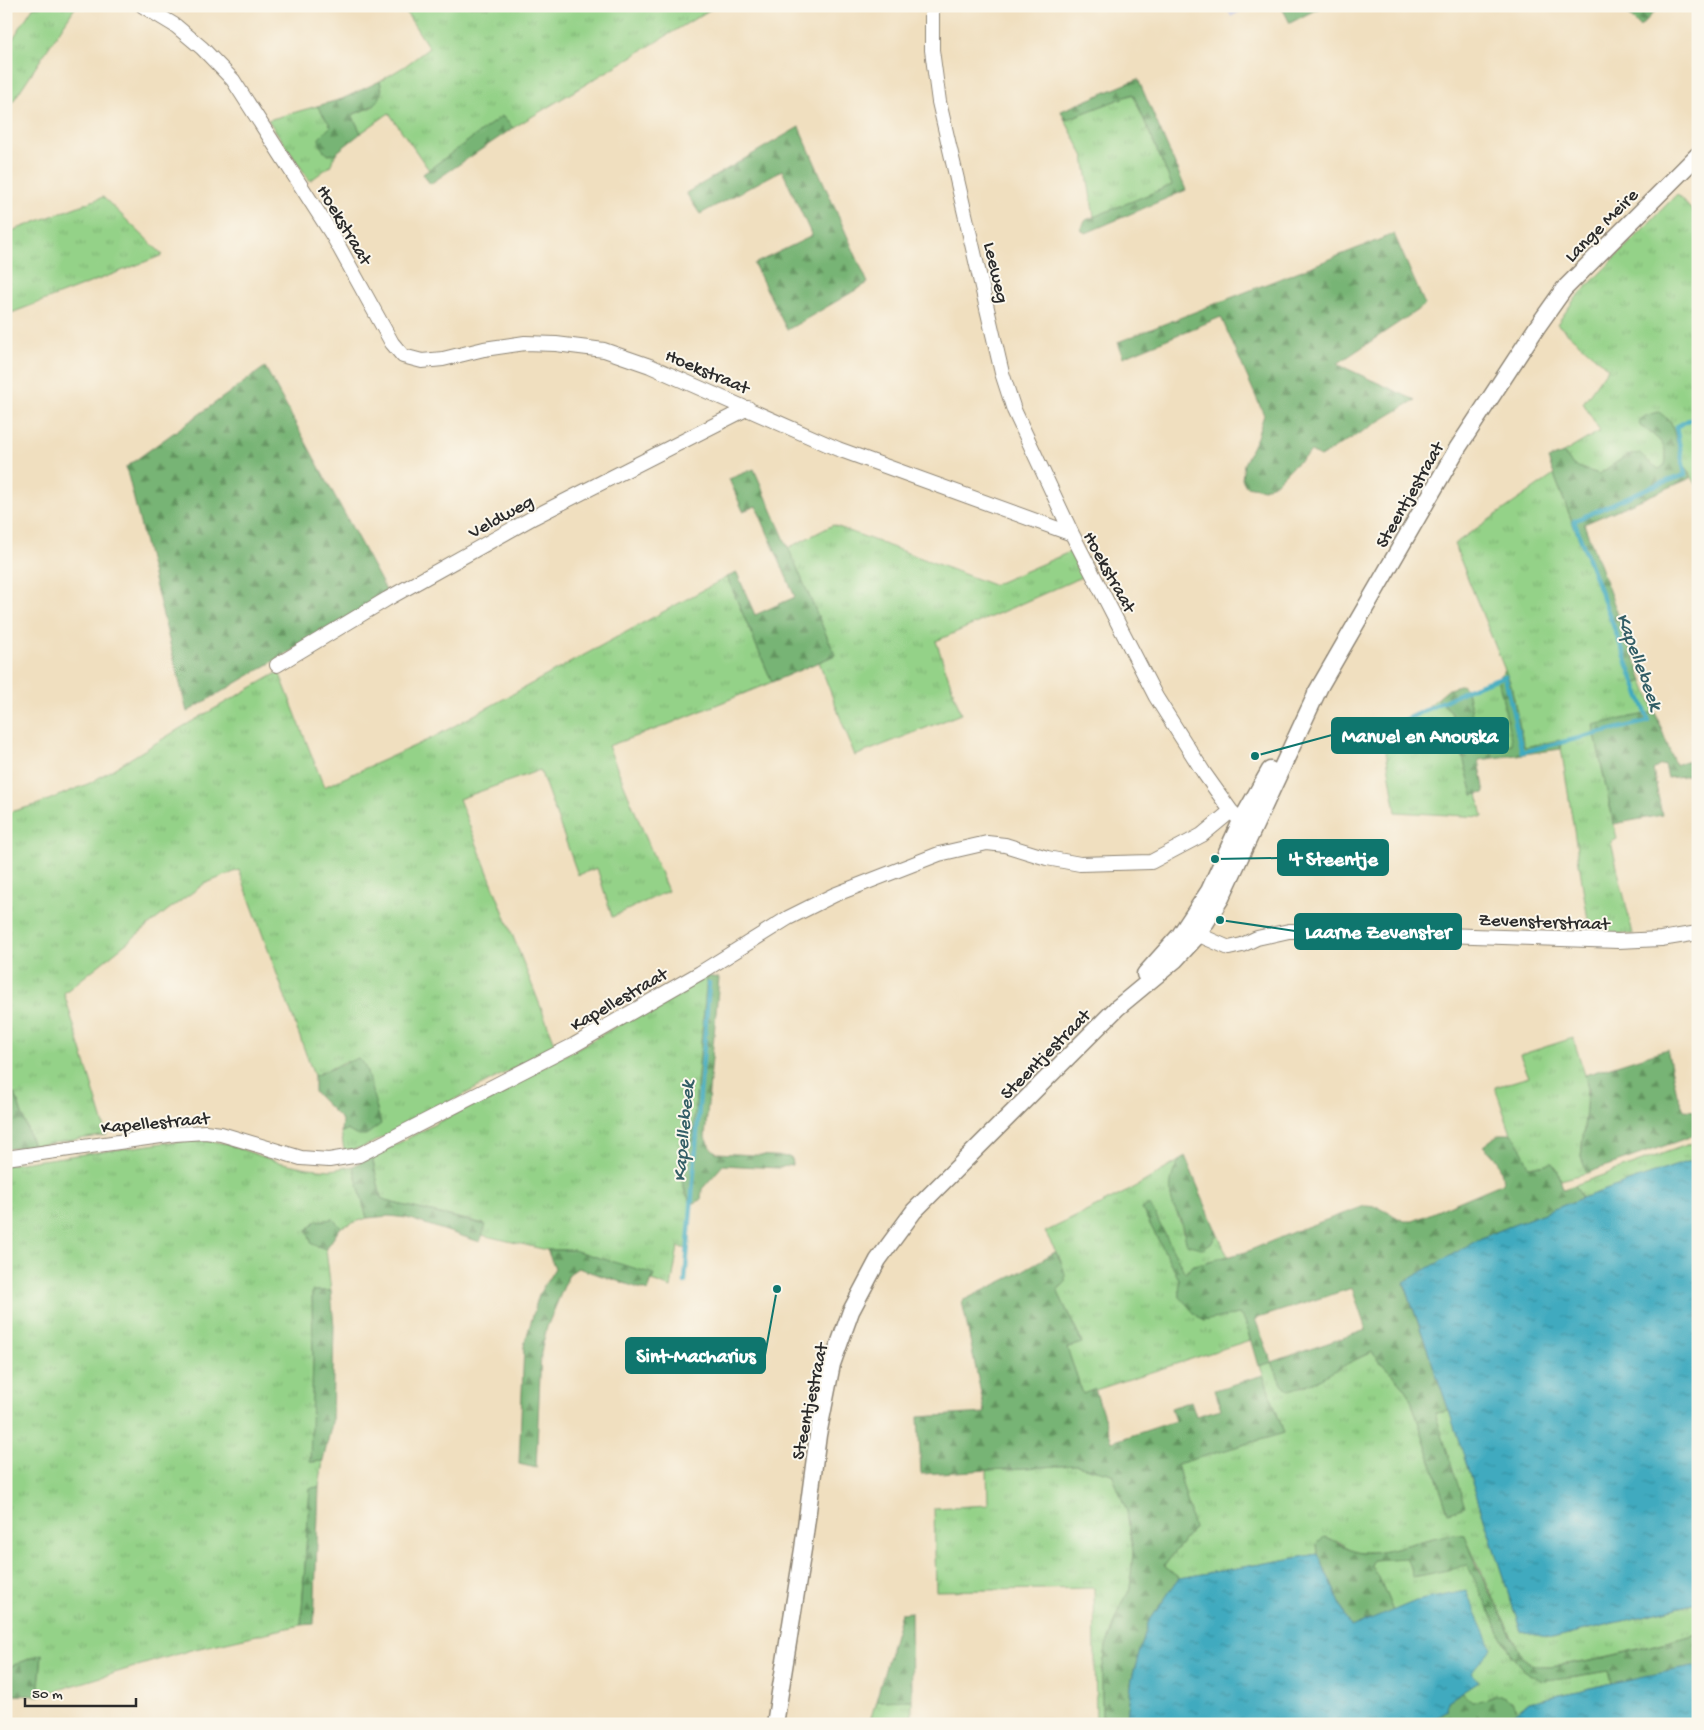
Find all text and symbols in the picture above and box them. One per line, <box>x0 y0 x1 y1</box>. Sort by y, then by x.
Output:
street label: Hoekstraat <box>310 182 377 272</box>
street label: Lange Meire <box>1561 185 1644 268</box>
street label: Leeweg <box>976 240 1013 306</box>
street label: Hoekstraat <box>661 345 754 402</box>
street label: Steentjestraat <box>1371 437 1452 553</box>
street label: Veldweg <box>464 491 538 546</box>
street label: Hoekstraat <box>1076 528 1141 619</box>
water label: Kapellebeek <box>1610 611 1667 716</box>
callout: Manuel en Anouska <box>1332 718 1508 753</box>
text: Manuel en Anouska <box>1342 727 1499 750</box>
callout: 't Steentje <box>1278 840 1388 875</box>
text: 't Steentje <box>1288 850 1379 873</box>
street label: Zevensterstraat <box>1478 910 1612 937</box>
callout: Laarne Zevenster <box>1295 914 1461 949</box>
text: Laarne Zevenster <box>1305 923 1453 946</box>
street label: Kapellestraat <box>567 963 674 1038</box>
street label: Steentjestraat <box>996 1004 1098 1106</box>
water label: Kapellebeek <box>670 1078 702 1183</box>
street label: Kapellestraat <box>100 1108 213 1141</box>
callout: Sint-Macharius <box>626 1338 765 1373</box>
street label: Steentjestraat <box>788 1339 835 1462</box>
text: Sint-Macharius <box>636 1347 757 1370</box>
scale bar <box>25 1675 136 1707</box>
text: 50 m <box>32 1686 63 1704</box>

